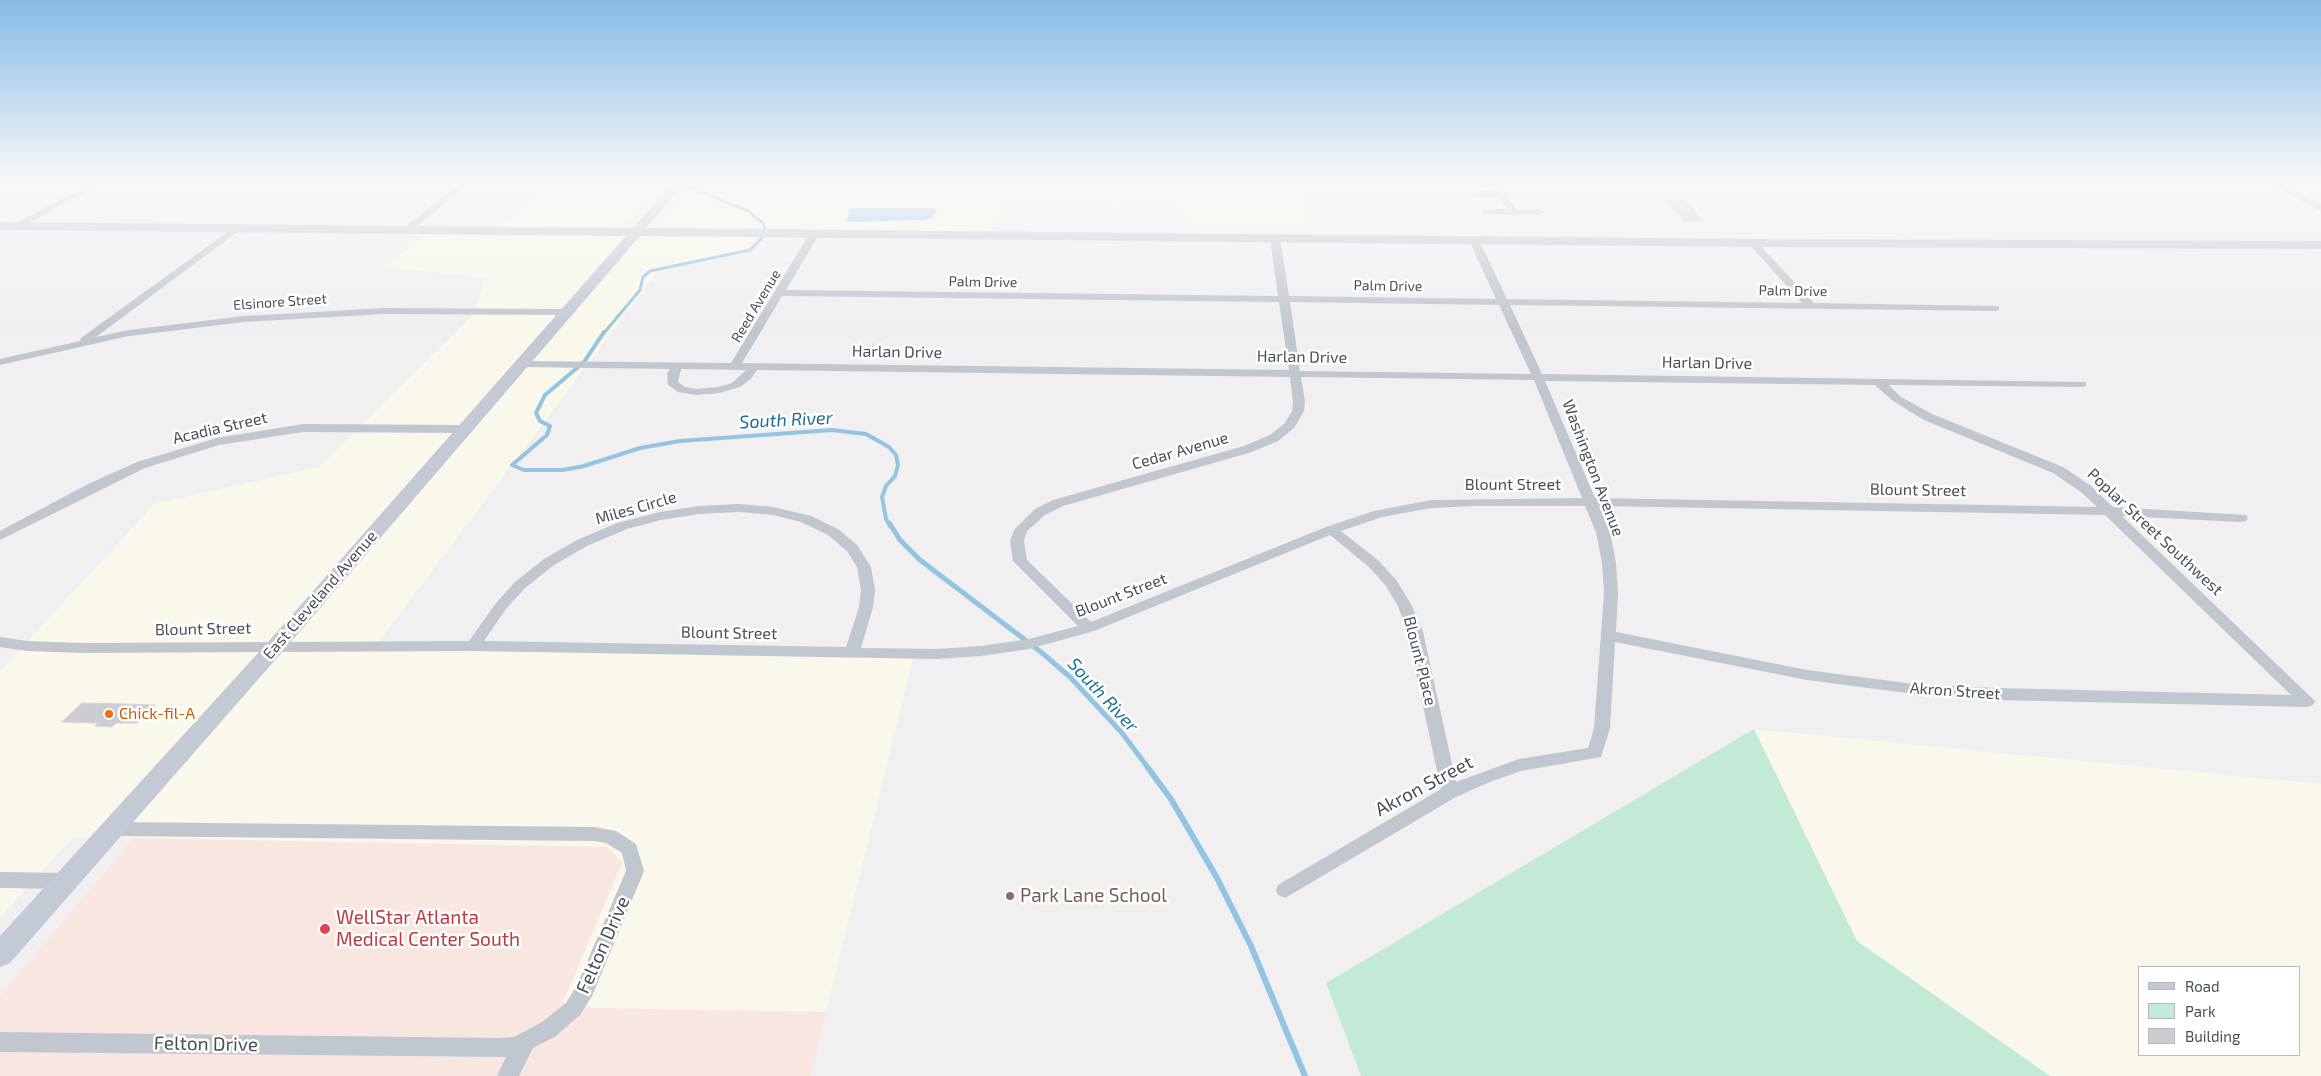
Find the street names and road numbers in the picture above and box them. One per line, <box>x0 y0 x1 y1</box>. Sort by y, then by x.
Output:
street label: Reed Avenue <box>728 267 784 345</box>
street label: Palm Drive <box>949 273 1017 291</box>
street label: Palm Drive <box>1354 277 1422 295</box>
street label: Palm Drive <box>1759 282 1827 300</box>
street label: Elsinore Street <box>233 290 327 314</box>
street label: Harlan Drive <box>852 342 942 362</box>
street label: Harlan Drive <box>1257 347 1347 367</box>
street label: Harlan Drive <box>1662 353 1752 373</box>
street label: Washington Avenue <box>1558 397 1628 539</box>
street label: Acadia Street <box>171 408 269 448</box>
street label: Cedar Avenue <box>1130 428 1230 474</box>
street label: Poplar Street Southwest <box>2083 464 2227 600</box>
street label: Blount Street <box>1465 475 1561 495</box>
street label: Blount Street <box>1870 480 1966 500</box>
street label: Miles Circle <box>593 487 679 529</box>
street label: East Cleveland Avenue <box>259 527 381 663</box>
street label: Blount Street <box>1073 569 1169 621</box>
street label: Blount Place <box>1400 614 1440 708</box>
street label: Blount Street <box>155 619 251 639</box>
street label: Blount Street <box>681 623 777 643</box>
street label: Akron Street <box>1909 678 2001 704</box>
street label: Akron Street <box>1371 751 1477 821</box>
street label: Felton Drive <box>571 893 635 997</box>
street label: Felton Drive <box>154 1032 258 1056</box>

